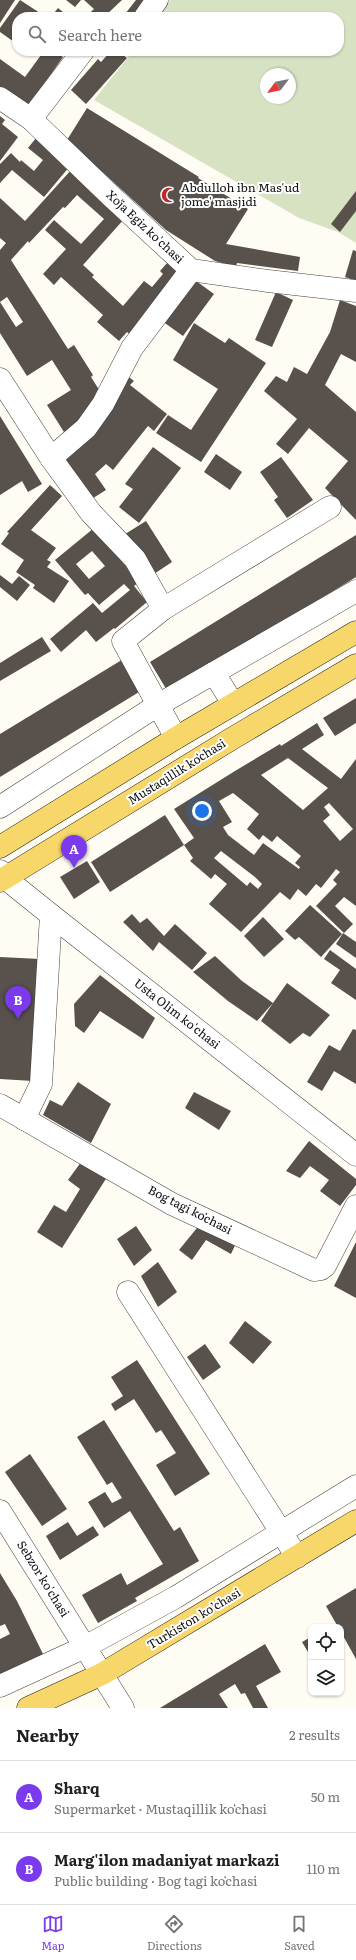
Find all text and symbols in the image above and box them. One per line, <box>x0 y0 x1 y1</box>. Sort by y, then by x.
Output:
search box <box>12 12 344 56</box>
icon: search <box>26 23 48 45</box>
text: Search here <box>58 23 142 46</box>
north arrow <box>260 68 296 104</box>
place label: Abdulloh ibn Mas'ud jome' masjidi <box>181 178 300 210</box>
street label: Xoʻja Egiz ko'chasi <box>103 185 188 267</box>
mosque icon: Abdulloh ibn Mas'ud jome' masjidi <box>160 186 178 204</box>
street label: Mustaqillik koʻchasi <box>124 734 229 809</box>
your location <box>192 801 212 821</box>
pin: A <box>61 835 87 868</box>
street label: Usta Olim ko'chasi <box>131 974 225 1053</box>
pin: B <box>5 986 31 1019</box>
street label: Bog tagi koʻchasi <box>145 1180 236 1238</box>
street label: Sebzor ko'chasi <box>13 1537 75 1620</box>
street label: Turkiston ko’chasi <box>143 1583 244 1653</box>
map controls <box>308 1624 344 1696</box>
button: locate <box>308 1624 344 1660</box>
button: layers <box>308 1660 344 1696</box>
text: Nearby <box>16 1722 79 1747</box>
text: 2 results <box>289 1725 340 1744</box>
text: Sharq <box>54 1776 100 1799</box>
text: A <box>24 1787 34 1806</box>
text: 50 m <box>311 1787 340 1806</box>
text: Supermarket · Mustaqillik koʻchasi <box>54 1799 267 1818</box>
text: Marg'ilon madaniyat markazi <box>54 1848 279 1871</box>
text: B <box>25 1859 33 1878</box>
text: 110 m <box>307 1859 340 1878</box>
text: Public building · Bog tagi koʻchasi <box>54 1871 257 1890</box>
tab: Map <box>41 1913 65 1953</box>
tab: Directions <box>147 1913 202 1953</box>
tab: Saved <box>284 1913 315 1953</box>

